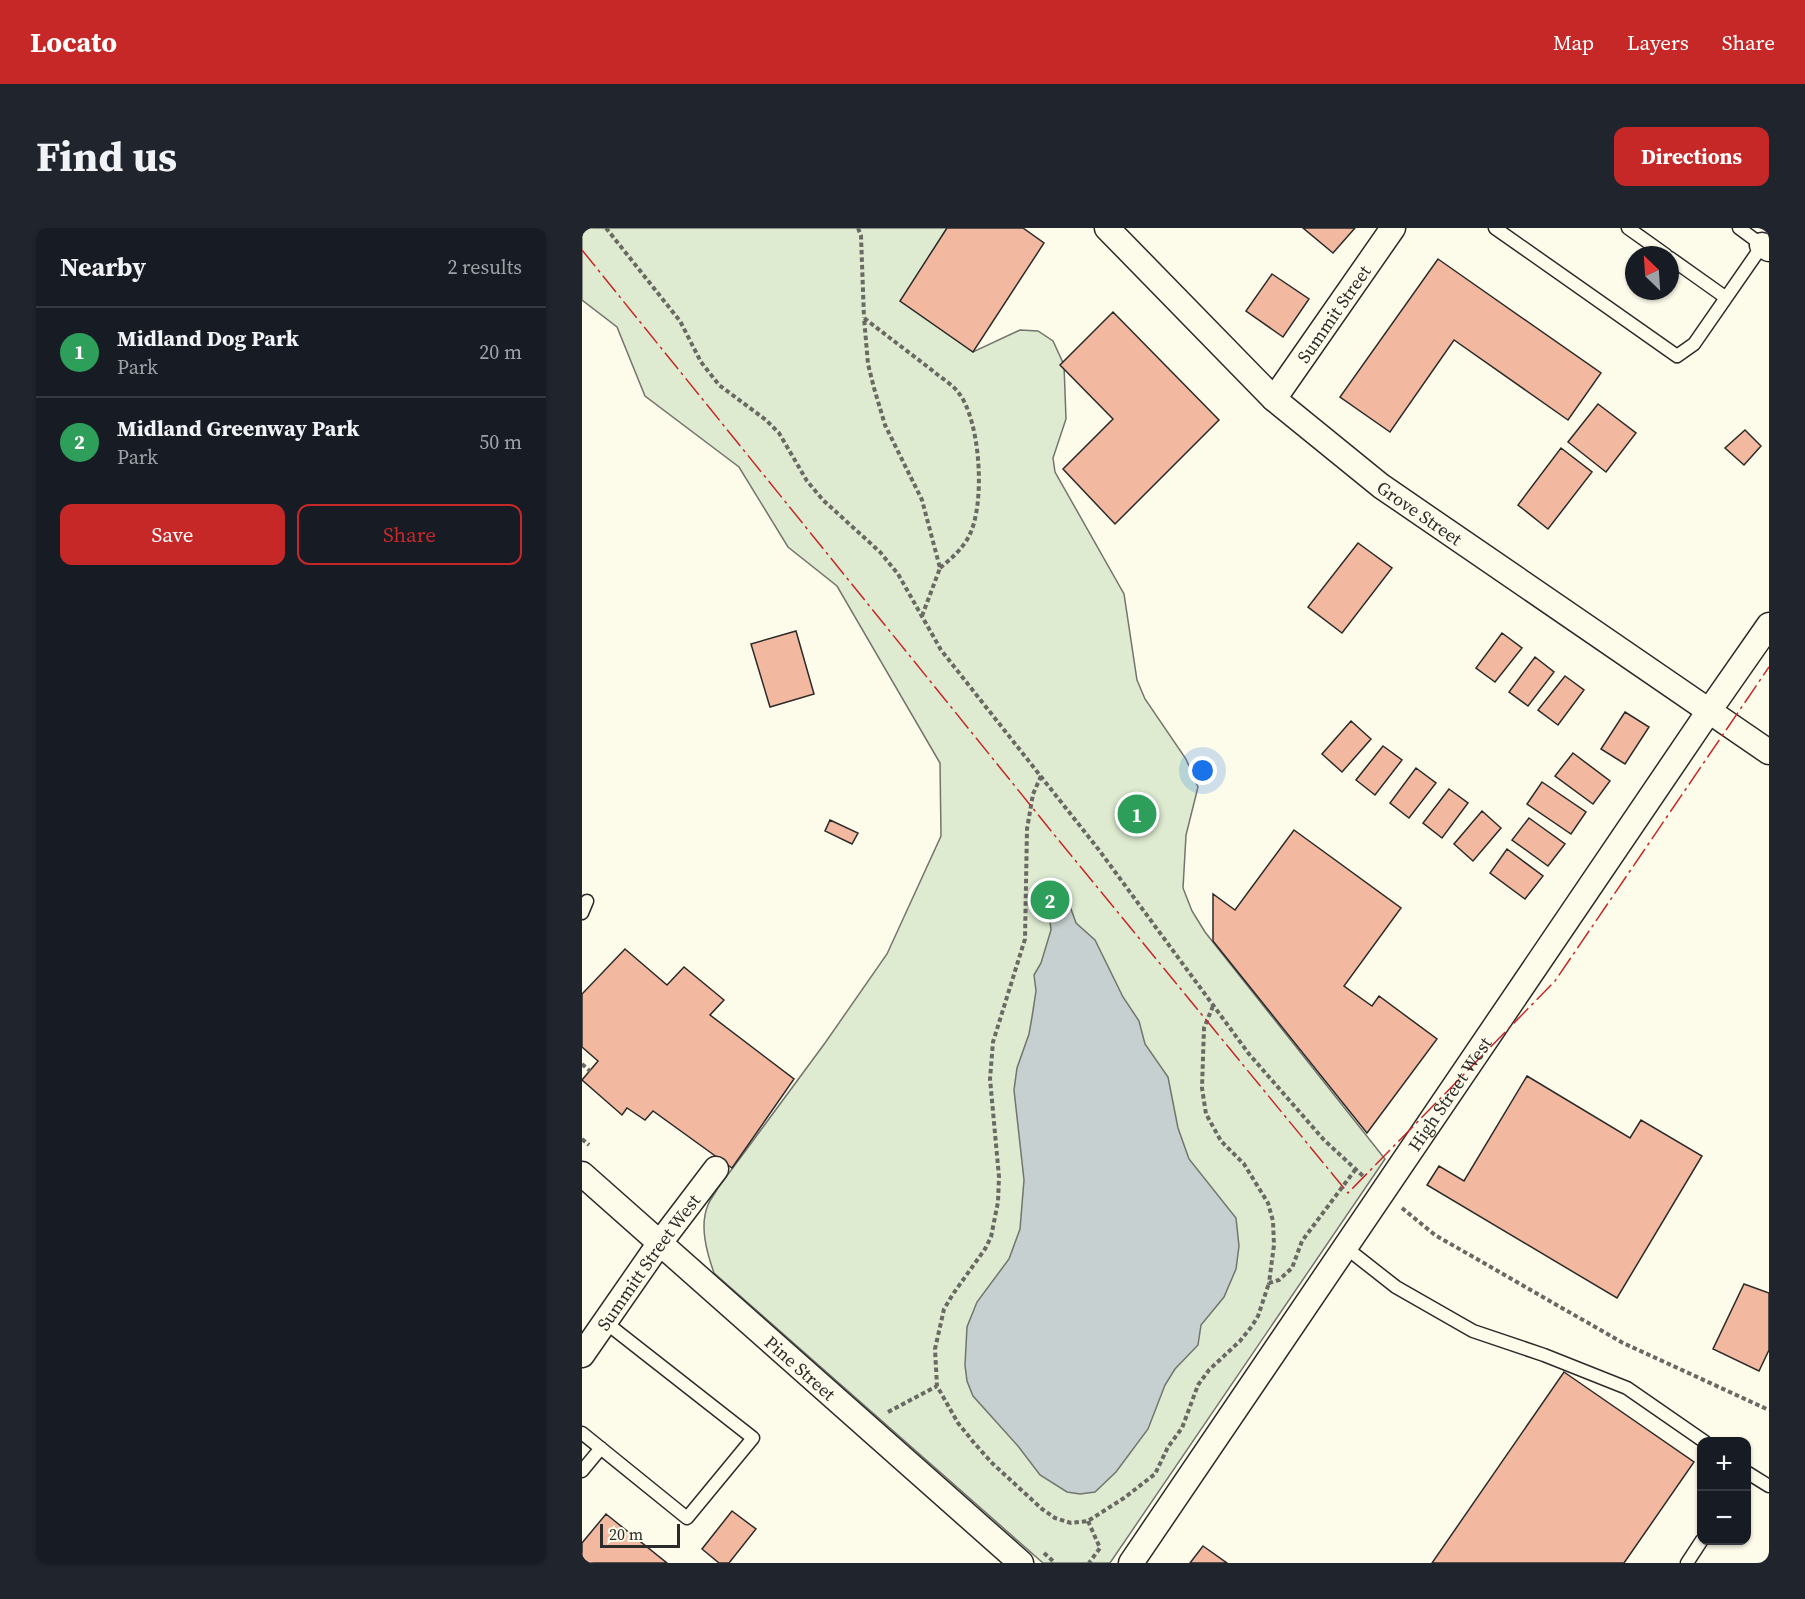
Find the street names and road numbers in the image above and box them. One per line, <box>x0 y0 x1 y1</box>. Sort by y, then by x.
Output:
street label: Summit Street <box>1291 260 1376 368</box>
street label: Grove Street <box>1372 475 1468 551</box>
street label: High Street West <box>1402 1032 1497 1156</box>
street label: Summitt Street West <box>590 1188 705 1335</box>
street label: Pine Street <box>760 1329 842 1406</box>

